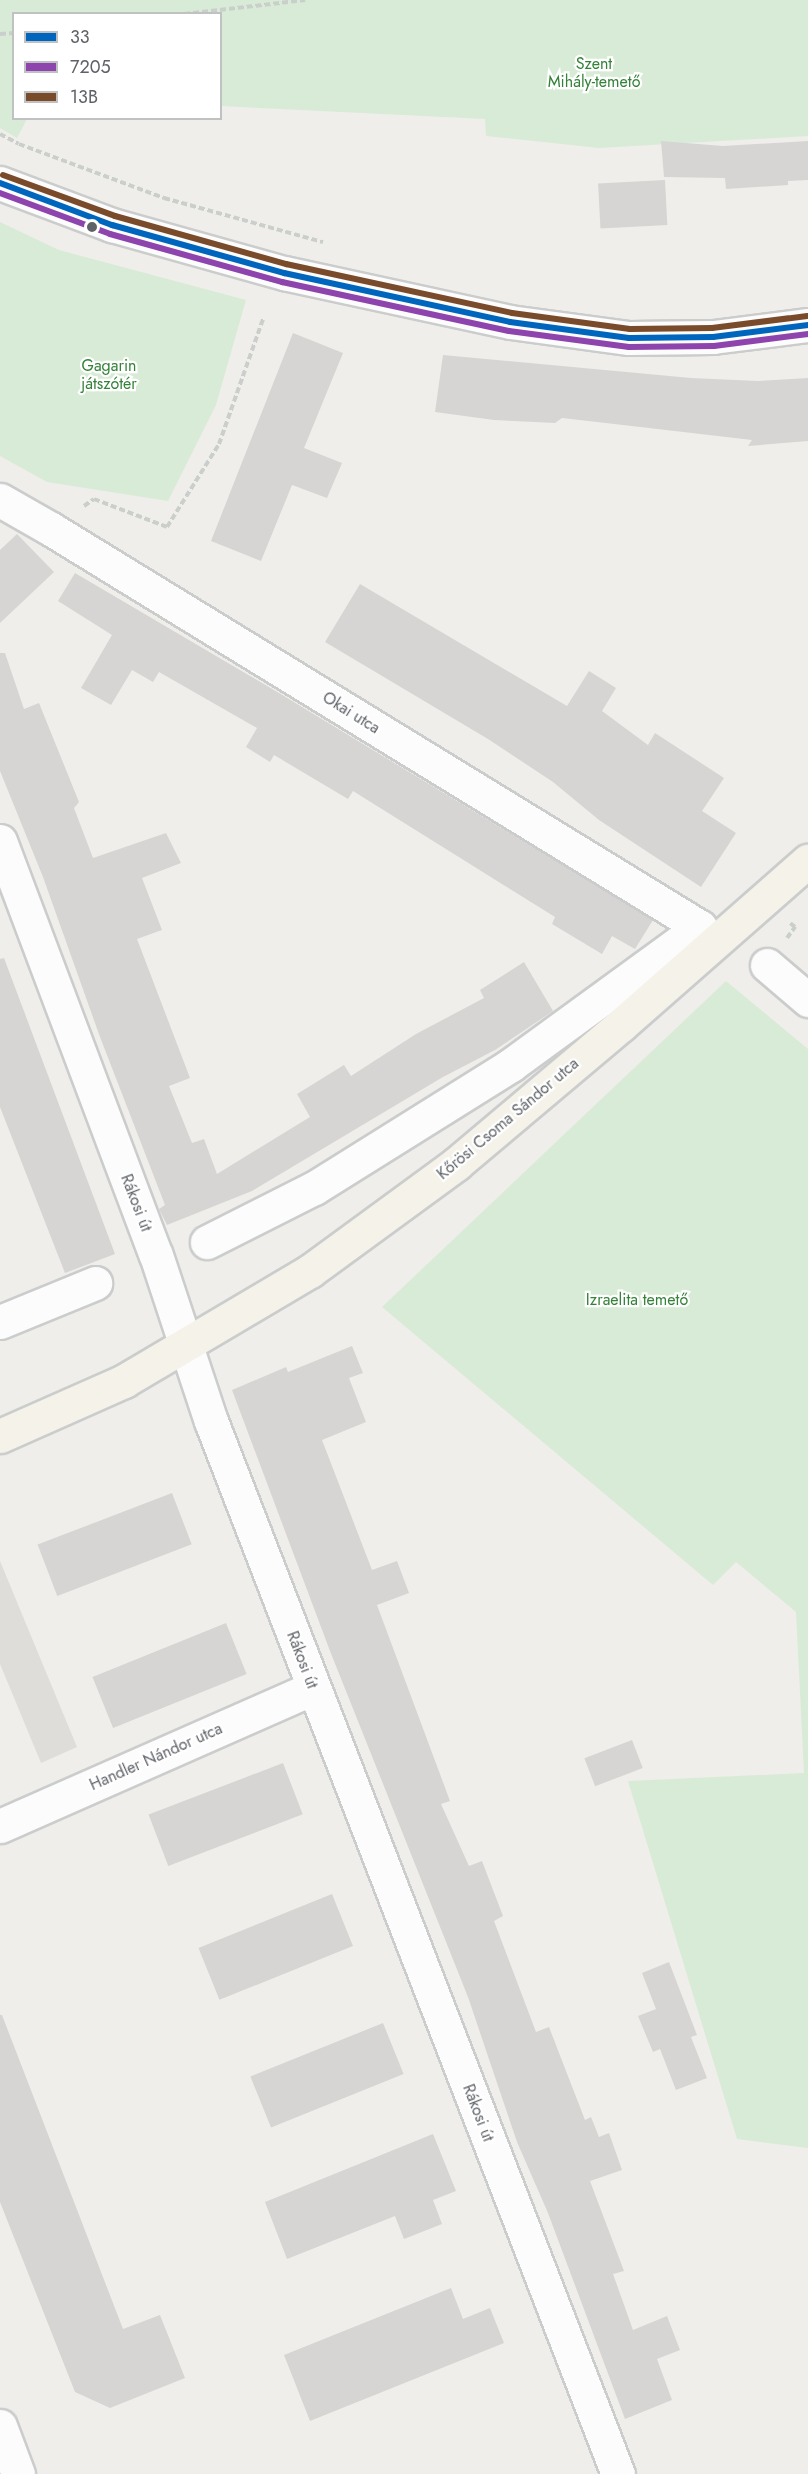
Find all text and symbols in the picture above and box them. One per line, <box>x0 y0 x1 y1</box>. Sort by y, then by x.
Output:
legend <box>12 12 222 120</box>
text: 33 <box>70 24 90 50</box>
text: 7205 <box>70 54 111 80</box>
park label: Szent Mihály-temető <box>548 54 640 92</box>
text: 13B <box>70 84 98 110</box>
unlabelled marker <box>86 221 98 233</box>
park label: Gagarin játszótér <box>81 356 137 394</box>
street label: Okai utca <box>319 688 383 738</box>
street label: Kőrösi Csoma Sándor utca <box>433 1054 583 1184</box>
street label: Rákosi út <box>116 1172 156 1234</box>
park label: Izraelita temető <box>586 1290 688 1310</box>
street label: Rákosi út <box>282 1629 322 1691</box>
street label: Handler Nándor utca <box>87 1719 225 1795</box>
street label: Rákosi út <box>458 2082 498 2144</box>

